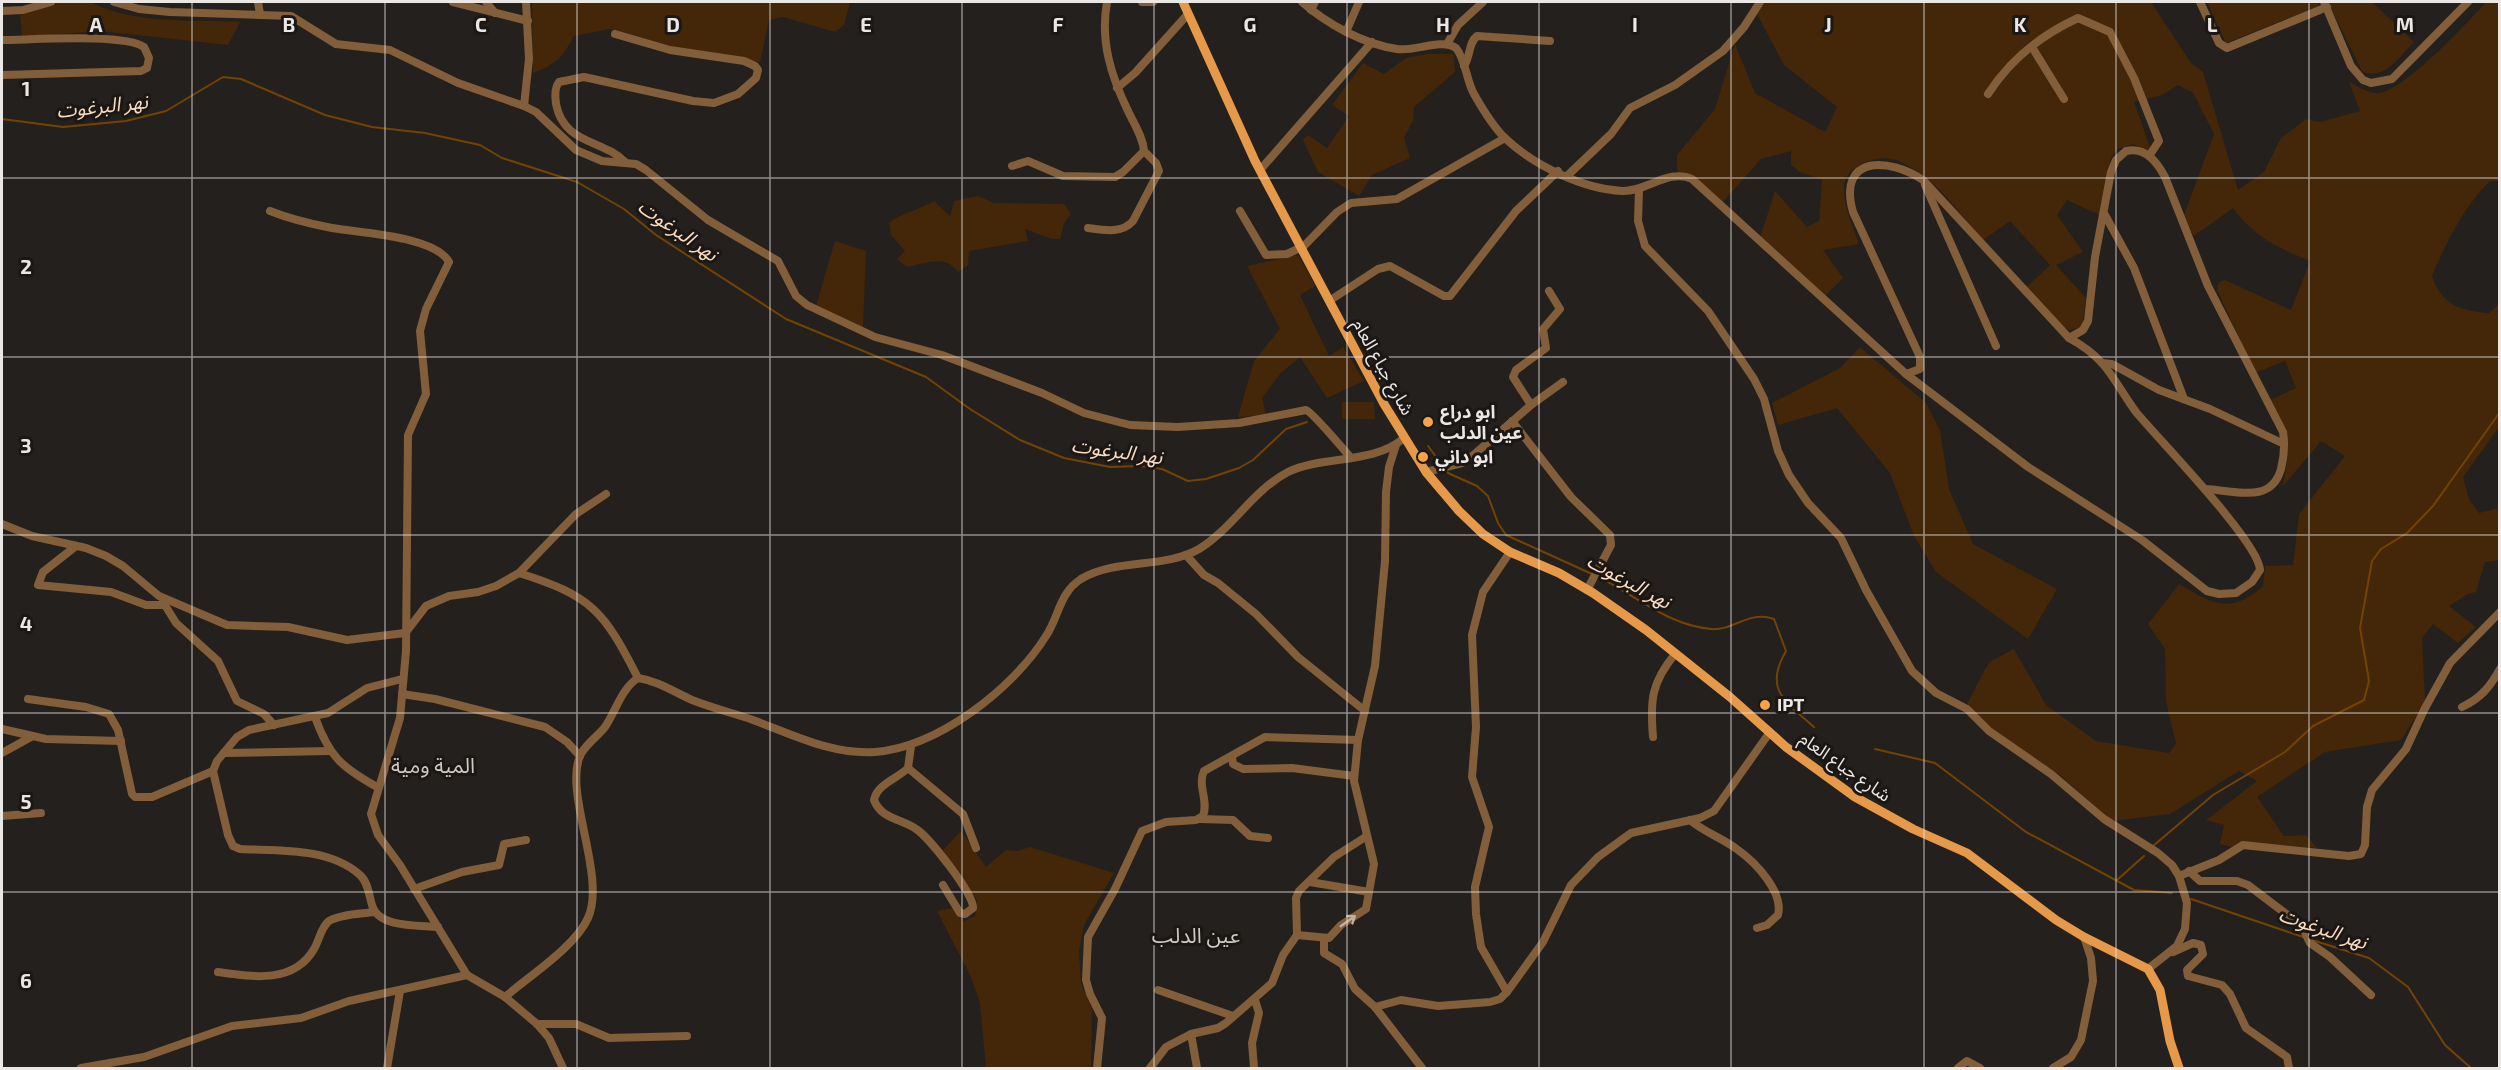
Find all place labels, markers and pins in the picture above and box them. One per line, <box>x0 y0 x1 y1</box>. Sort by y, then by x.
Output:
place label: ابو دراع عين الدلب <box>1440 400 1522 443</box>
marker: ابو دراع عين الدلب <box>1421 415 1435 429</box>
place label: ابو داني <box>1435 445 1493 471</box>
marker: ابو داني <box>1416 450 1430 464</box>
place label: IPT <box>1777 693 1804 715</box>
marker: IPT <box>1758 698 1772 712</box>

